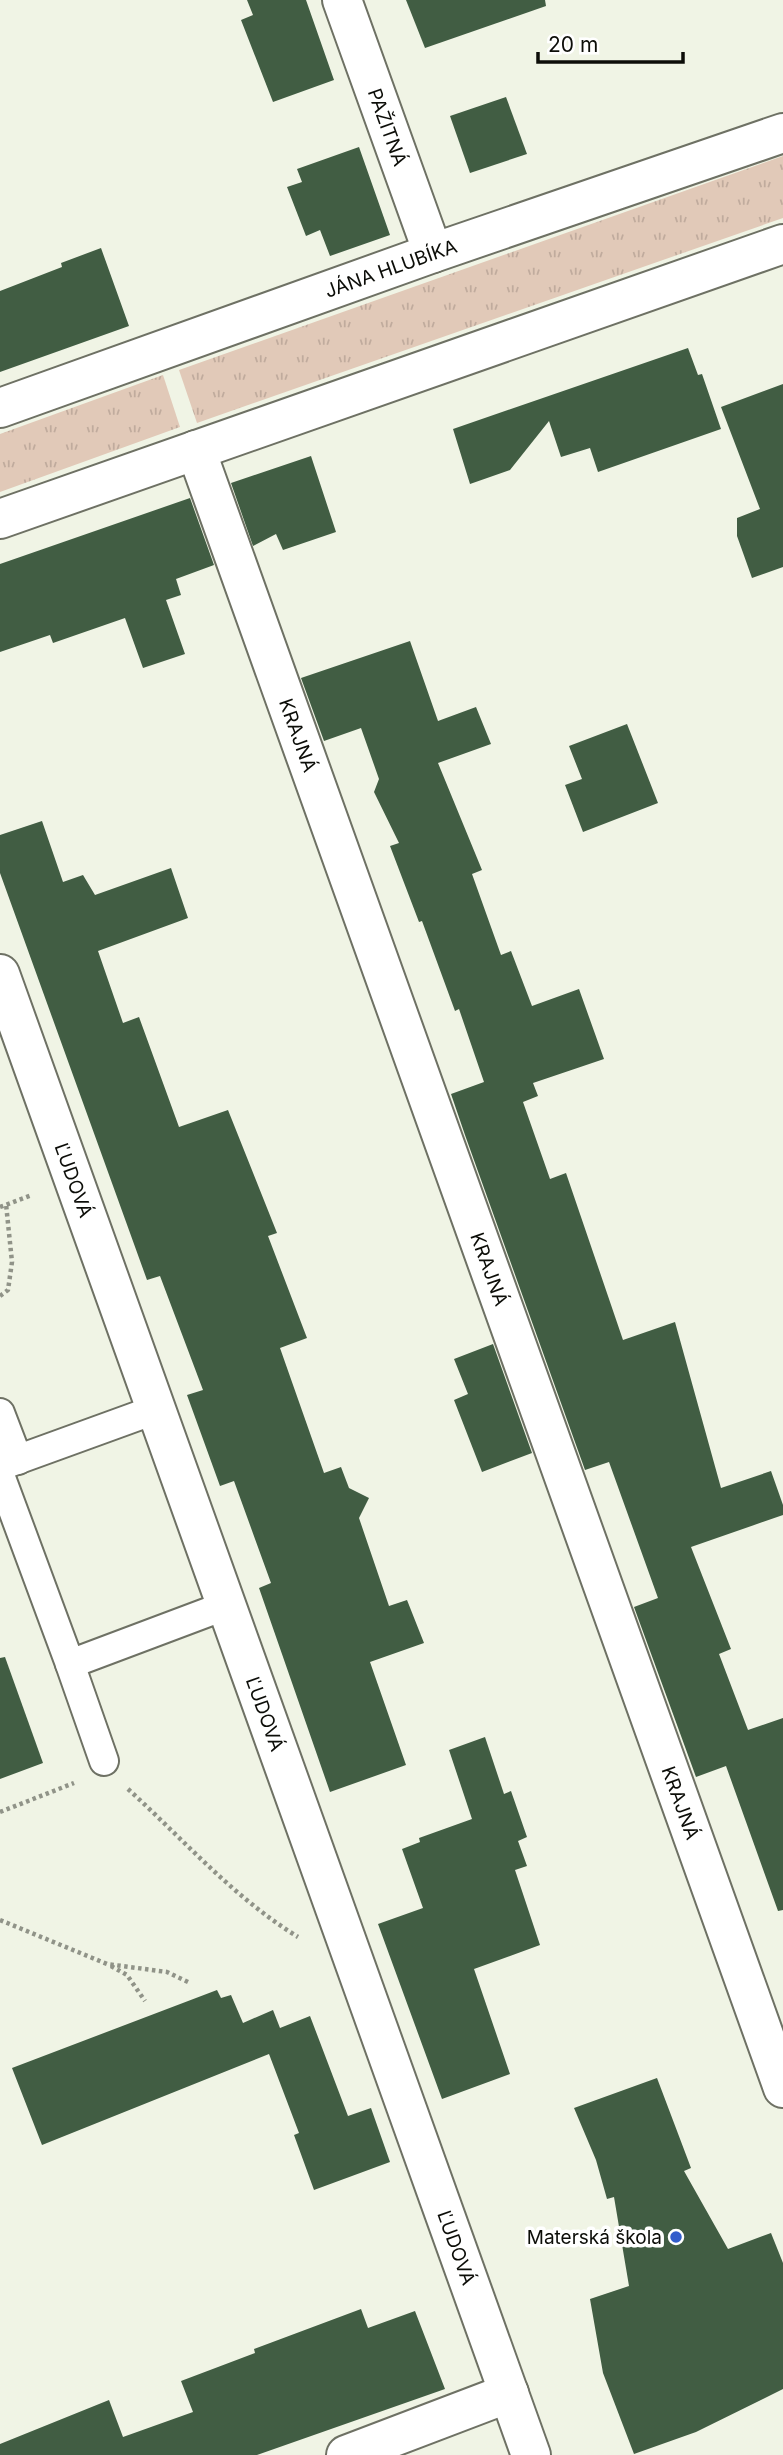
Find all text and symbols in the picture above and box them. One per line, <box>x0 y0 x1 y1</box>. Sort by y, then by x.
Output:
scale bar <box>538 21 683 65</box>
text: 20 m <box>548 32 598 57</box>
street label: PAŽITNÁ <box>363 85 413 169</box>
street label: JÁNA HLUBÍKA <box>322 235 460 303</box>
street label: KRAJNÁ <box>274 696 322 775</box>
street label: ĽUDOVÁ <box>50 1140 98 1221</box>
street label: KRAJNÁ <box>465 1229 514 1309</box>
street label: ĽUDOVÁ <box>241 1674 290 1754</box>
street label: KRAJNÁ <box>657 1763 705 1843</box>
street label: ĽUDOVÁ <box>432 2207 481 2288</box>
place label: Materská škola <box>527 2226 662 2249</box>
marker: Materská škola <box>668 2229 684 2245</box>

